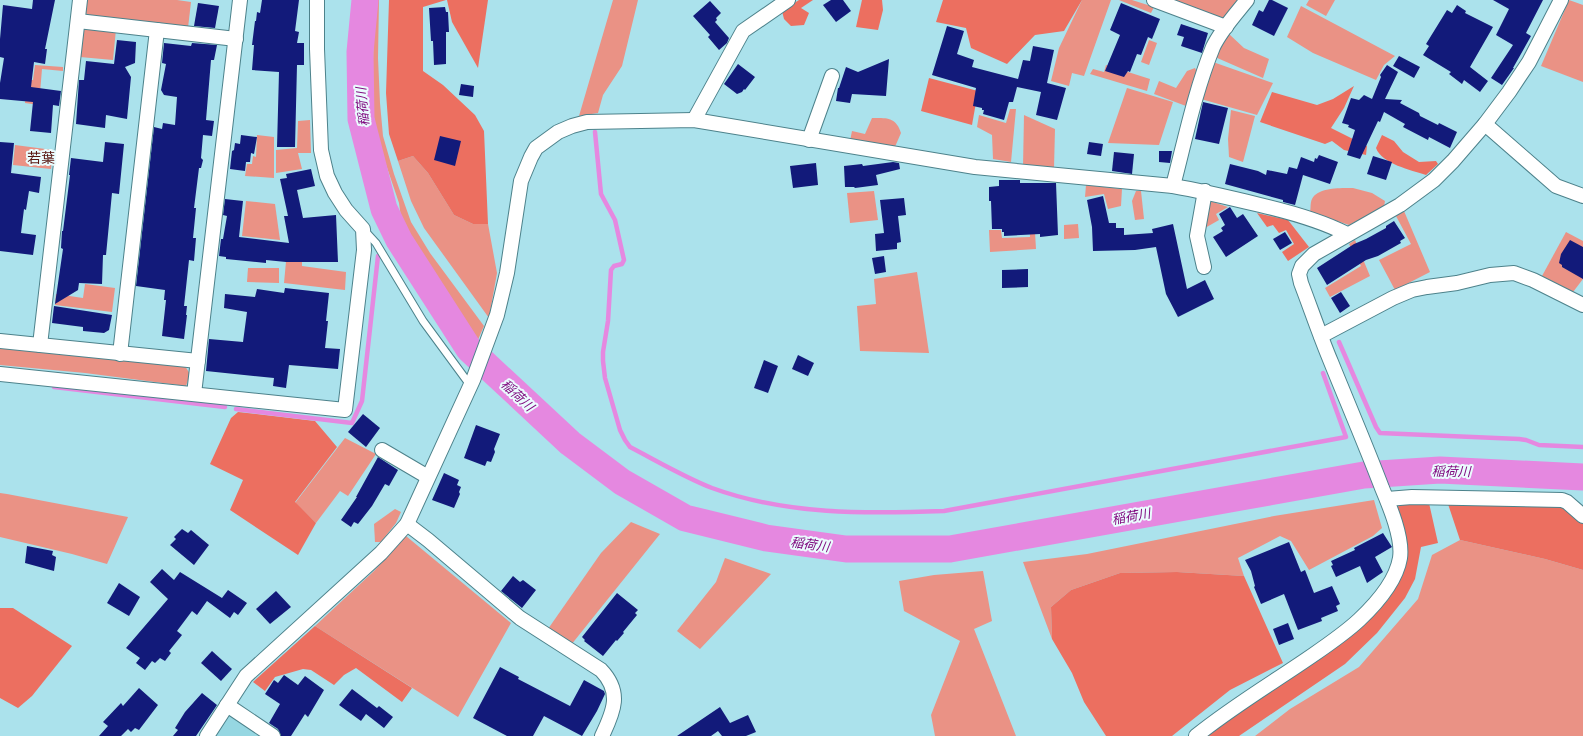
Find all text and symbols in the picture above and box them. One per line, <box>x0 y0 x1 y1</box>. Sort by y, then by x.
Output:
water label: 稲荷川 <box>352 85 373 127</box>
district label: 若葉 <box>27 149 55 167</box>
water label: 稲荷川 <box>498 376 539 416</box>
water label: 稲荷川 <box>1431 463 1473 480</box>
water label: 稲荷川 <box>1110 504 1154 528</box>
water label: 稲荷川 <box>789 533 832 556</box>

